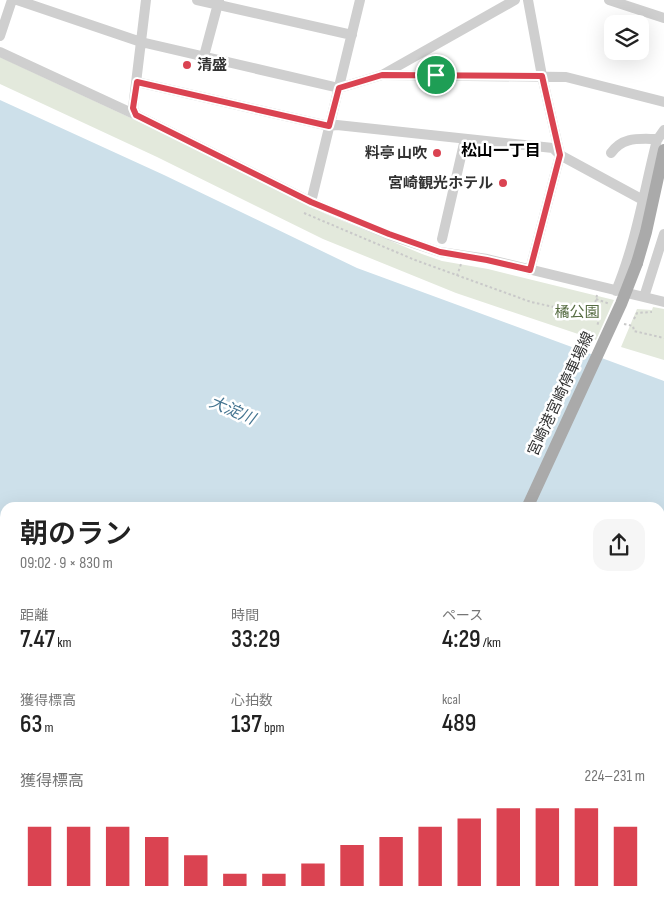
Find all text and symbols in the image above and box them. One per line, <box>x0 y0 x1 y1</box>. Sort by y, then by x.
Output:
map controls <box>604 15 649 60</box>
button: layers <box>604 15 649 60</box>
pin <box>415 54 457 96</box>
place label: 清盛 <box>197 56 227 75</box>
marker: 清盛 <box>181 59 193 71</box>
icon: arrive <box>422 61 450 89</box>
district label: 松山一丁目 <box>461 142 541 161</box>
place label: 料亭 山吹 <box>365 144 427 163</box>
marker: 料亭 山吹 <box>431 147 443 159</box>
place label: 宮崎観光ホテル <box>388 174 493 193</box>
marker: 宮崎観光ホテル <box>497 177 509 189</box>
park label: 橘公園 <box>554 303 600 322</box>
street label: 宮崎港宮崎停車場線 <box>524 329 598 459</box>
water label: 大淀川 <box>206 393 260 430</box>
text: 朝のラン <box>20 518 132 551</box>
button: share <box>593 519 645 571</box>
text: 09:02 · 9 × 830 m <box>20 554 113 573</box>
text: 距離 <box>20 607 48 624</box>
text: 時間 <box>231 607 259 624</box>
text: ペース <box>442 607 483 624</box>
text: 7.47 <box>20 624 55 655</box>
text: 33:29 <box>231 624 280 655</box>
text: 4:29 <box>442 624 481 655</box>
text: km <box>55 634 72 651</box>
text: /km <box>481 634 501 651</box>
text: kcal <box>442 691 461 708</box>
text: 獲得標高 <box>20 692 76 709</box>
text: 心拍数 <box>231 692 273 709</box>
text: 489 <box>442 708 476 739</box>
text: 63 <box>20 709 42 740</box>
text: 137 <box>231 709 262 740</box>
text: m <box>42 719 54 736</box>
text: bpm <box>262 719 285 736</box>
text: 224–231 m <box>585 767 645 786</box>
text: 獲得標高 <box>20 772 84 791</box>

